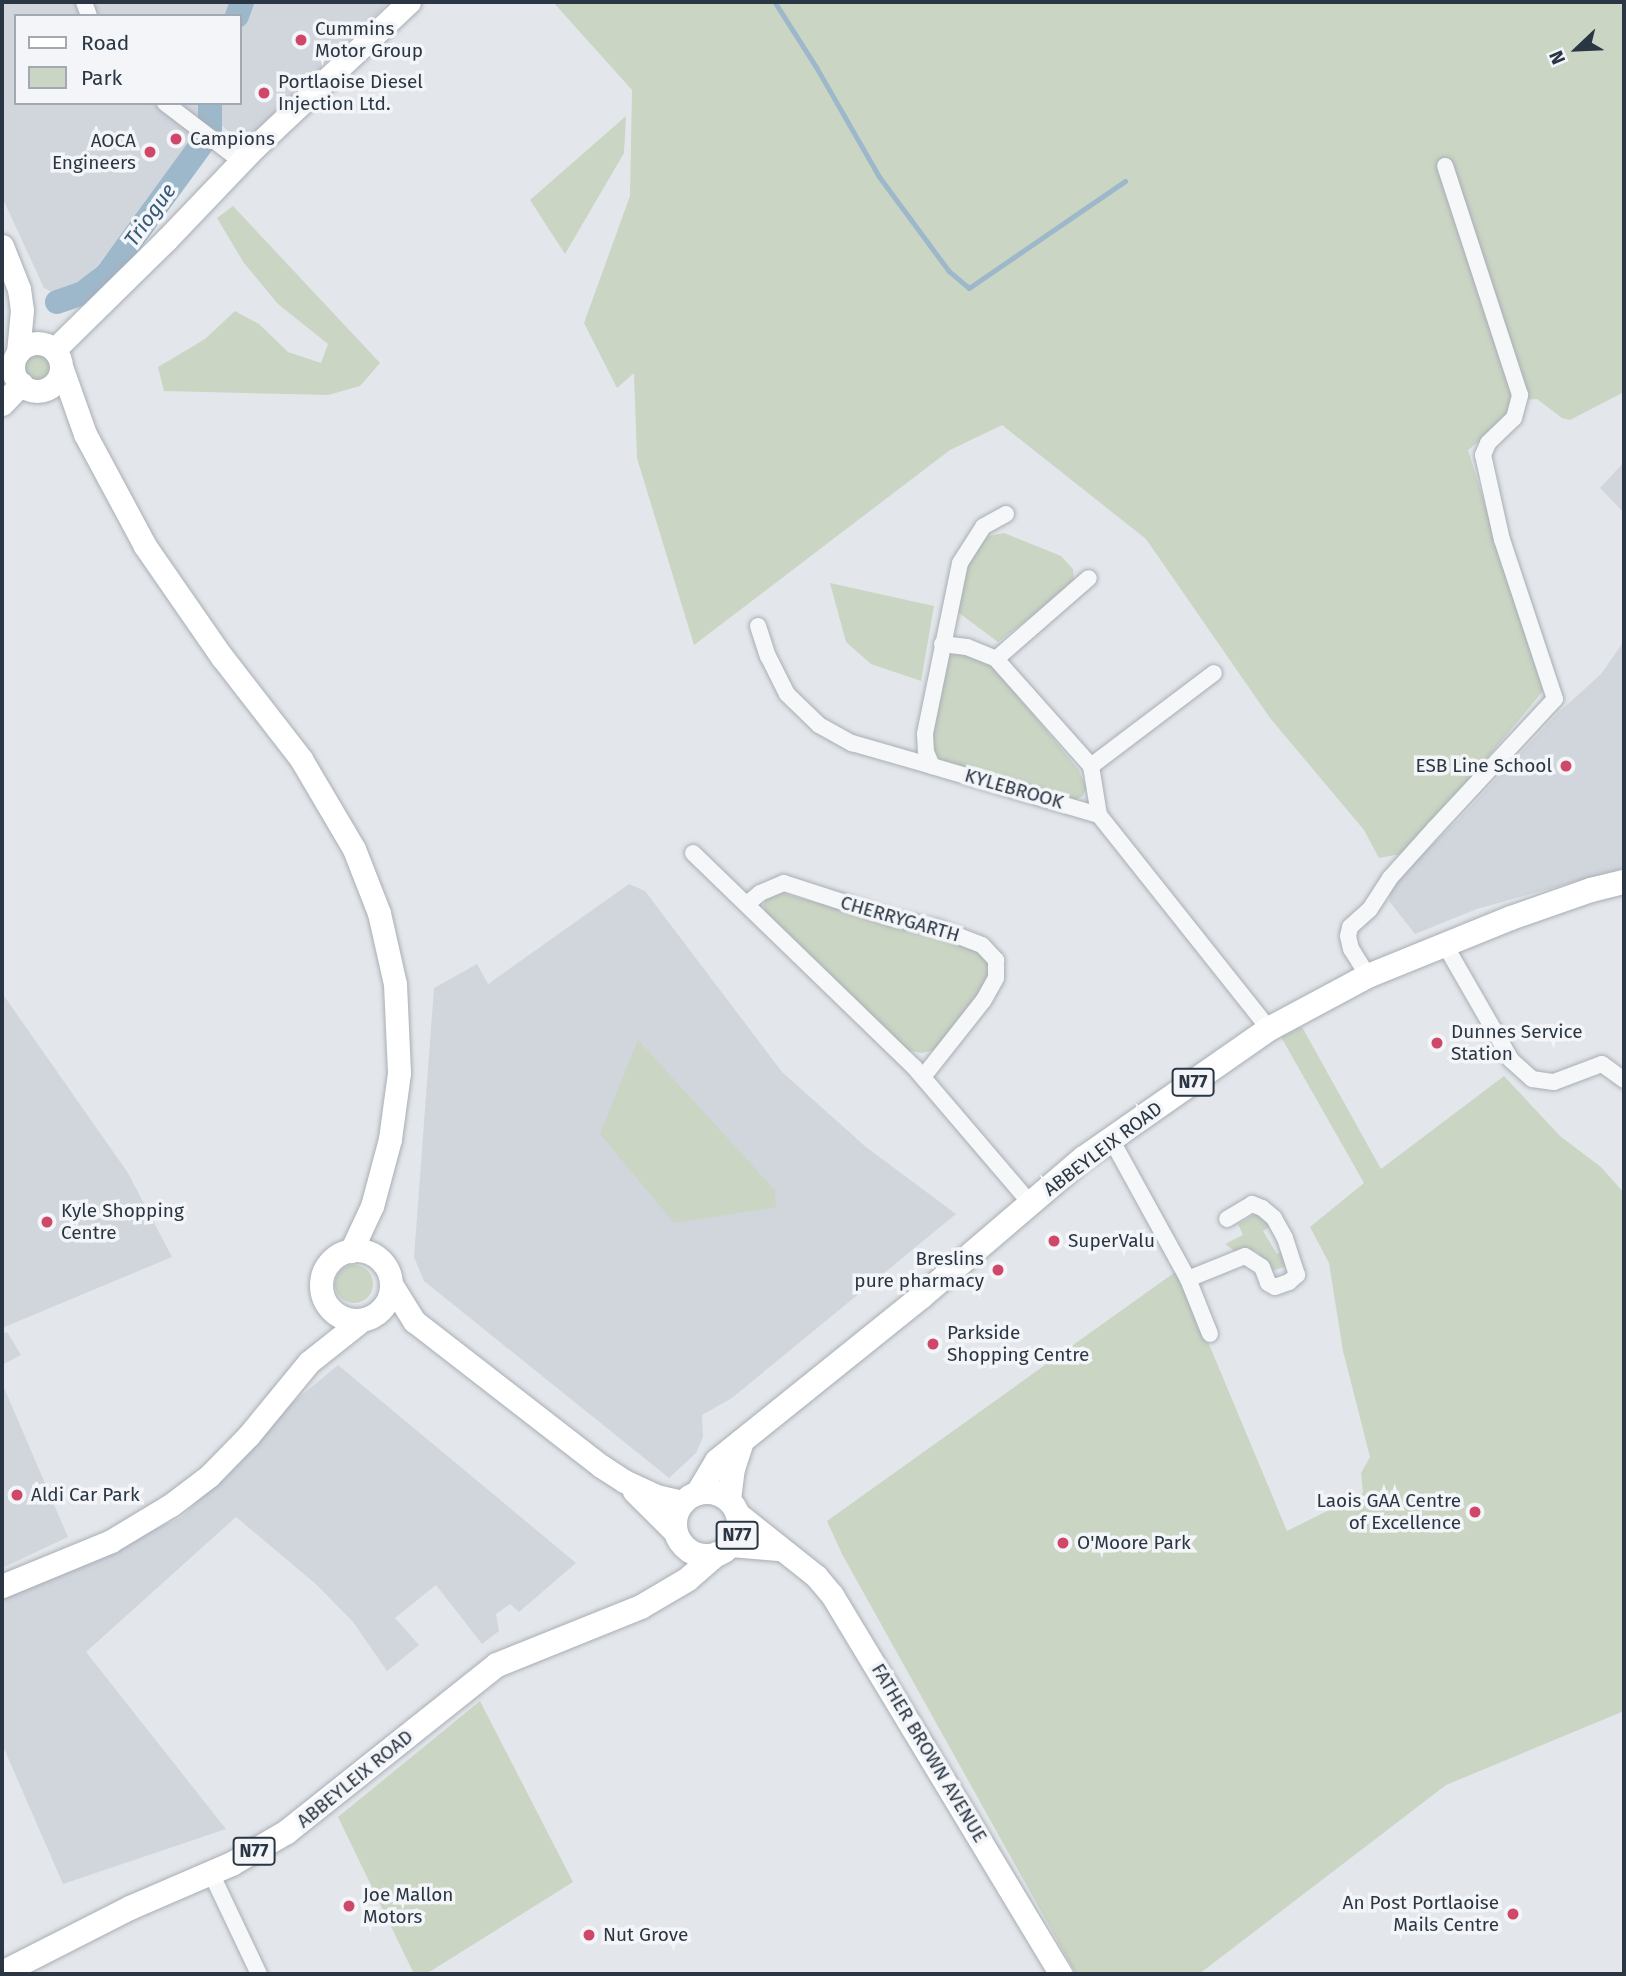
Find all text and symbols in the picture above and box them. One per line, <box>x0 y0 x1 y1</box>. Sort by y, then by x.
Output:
legend <box>14 14 242 105</box>
north arrow <box>1542 14 1612 84</box>
place label: Cummins Motor Group <box>315 18 423 62</box>
text: Road <box>81 30 129 56</box>
marker: Cummins Motor Group <box>293 32 309 48</box>
text: N <box>1544 47 1570 68</box>
text: Park <box>81 65 122 91</box>
place label: Portlaoise Diesel Injection Ltd. <box>278 71 423 115</box>
marker: Portlaoise Diesel Injection Ltd. <box>256 85 272 101</box>
place label: Campions <box>190 128 275 150</box>
place label: AOCA Engineers <box>52 130 136 174</box>
marker: Campions <box>168 131 184 147</box>
marker: AOCA Engineers <box>142 144 158 160</box>
water label: Triogue <box>119 179 181 251</box>
place label: ESB Line School <box>1415 755 1552 777</box>
marker: ESB Line School <box>1558 758 1574 774</box>
street label: KYLEBROOK <box>962 764 1066 814</box>
street label: CHERRYGARTH <box>838 891 962 947</box>
place label: Dunnes Service Station <box>1451 1021 1583 1065</box>
marker: Dunnes Service Station <box>1429 1035 1445 1051</box>
road number: N77 <box>1170 1068 1216 1097</box>
street label: ABBEYLEIX ROAD <box>1039 1097 1167 1201</box>
place label: Kyle Shopping Centre <box>61 1200 184 1244</box>
marker: Kyle Shopping Centre <box>39 1214 55 1230</box>
place label: SuperValu <box>1068 1230 1155 1252</box>
marker: SuperValu <box>1046 1233 1062 1249</box>
place label: Breslins pure pharmacy <box>854 1248 984 1292</box>
marker: Breslins pure pharmacy <box>990 1262 1006 1278</box>
place label: Parkside Shopping Centre <box>947 1322 1089 1366</box>
marker: Parkside Shopping Centre <box>925 1336 941 1352</box>
place label: Aldi Car Park <box>31 1484 140 1506</box>
marker: Aldi Car Park <box>9 1487 25 1503</box>
place label: Laois GAA Centre of Excellence <box>1317 1490 1461 1534</box>
marker: Laois GAA Centre of Excellence <box>1467 1504 1483 1520</box>
road number: N77 <box>714 1520 760 1550</box>
place label: O'Moore Park <box>1077 1532 1191 1554</box>
marker: O'Moore Park <box>1055 1535 1071 1551</box>
street label: FATHER BROWN AVENUE <box>867 1659 991 1847</box>
street label: ABBEYLEIX ROAD <box>292 1725 418 1833</box>
road number: N77 <box>231 1837 277 1866</box>
place label: Joe Mallon Motors <box>363 1884 453 1928</box>
place label: An Post Portlaoise Mails Centre <box>1343 1892 1499 1936</box>
marker: Joe Mallon Motors <box>341 1898 357 1914</box>
marker: An Post Portlaoise Mails Centre <box>1505 1906 1521 1922</box>
place label: Nut Grove <box>603 1924 688 1946</box>
marker: Nut Grove <box>581 1927 597 1943</box>

